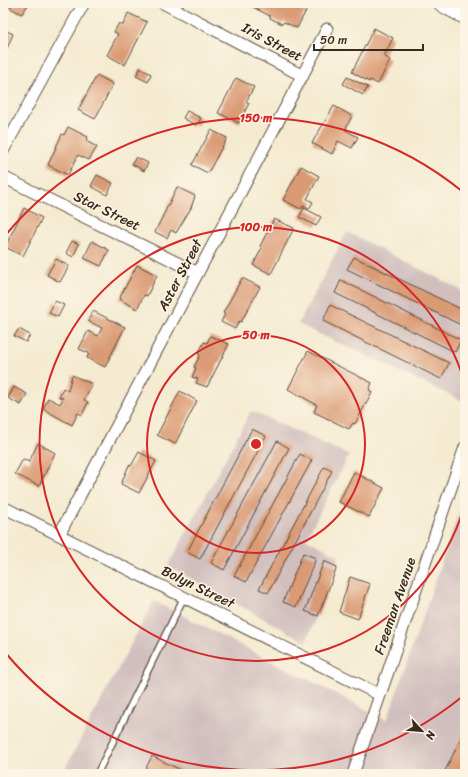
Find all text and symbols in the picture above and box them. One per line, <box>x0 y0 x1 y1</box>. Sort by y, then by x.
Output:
street label: Iris Street <box>236 15 307 68</box>
scale bar <box>314 26 423 52</box>
text: 50 m <box>320 29 347 51</box>
text: 150 m <box>240 107 273 129</box>
street label: Star Street <box>69 184 145 238</box>
text: 100 m <box>240 216 273 238</box>
street label: Aster Street <box>150 233 210 316</box>
text: 50 m <box>242 324 270 346</box>
centre of rings <box>249 437 263 451</box>
street label: Freeman Avenue <box>367 554 423 658</box>
street label: Bolyn Street <box>157 558 240 616</box>
north arrow <box>402 711 442 751</box>
text: N <box>420 727 441 743</box>

